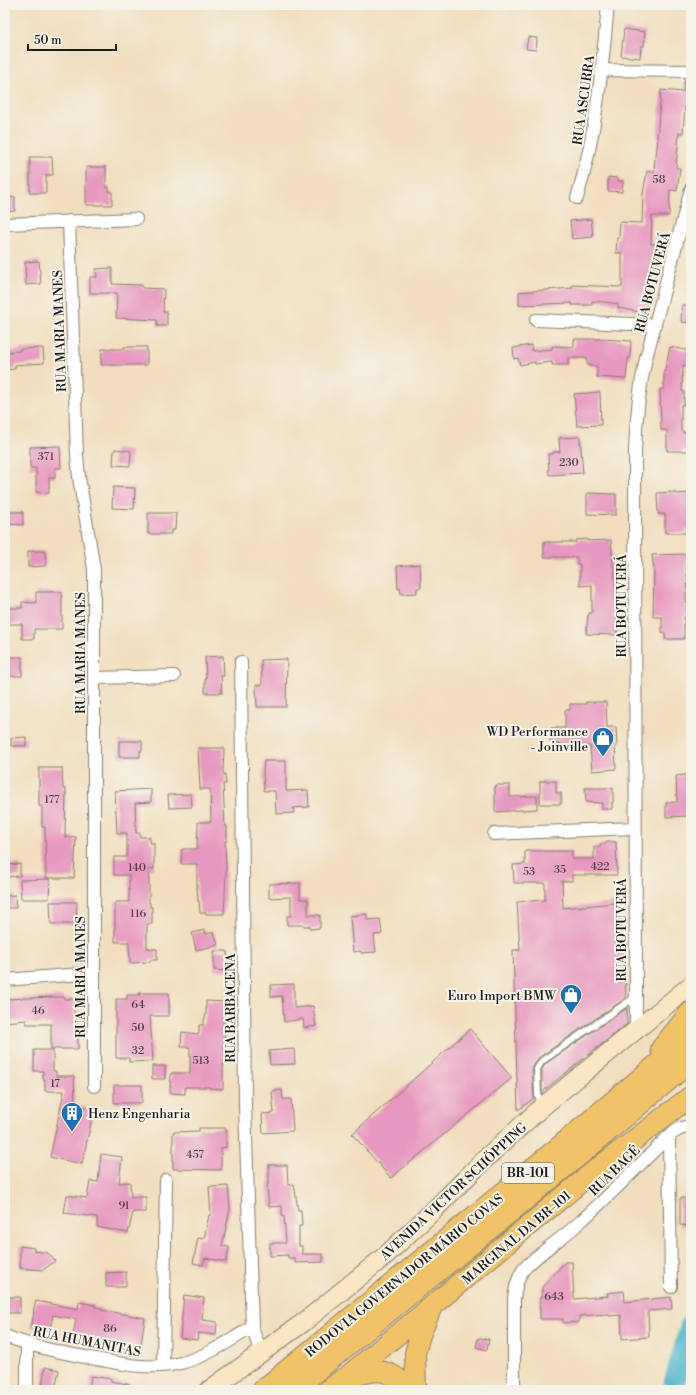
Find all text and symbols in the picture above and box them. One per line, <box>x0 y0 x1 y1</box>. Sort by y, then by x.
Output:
scale bar <box>28 26 116 52</box>
text: 50 m <box>34 33 62 48</box>
street label: RUA ASCURRA <box>570 53 598 146</box>
house number: 58 <box>653 173 666 187</box>
street label: RUA BOTUVERÁ <box>631 229 674 334</box>
street label: RUA MARIA MANES <box>50 270 70 392</box>
house number: 371 <box>38 450 55 464</box>
house number: 230 <box>559 456 579 470</box>
street label: RUA BOTUVERÁ <box>613 553 630 658</box>
street label: RUA MARIA MANES <box>73 592 89 714</box>
place label: WD Performance - Joinville <box>485 724 588 755</box>
shop icon: WD Performance - Joinville <box>590 725 616 758</box>
house number: 177 <box>44 793 60 807</box>
house number: 422 <box>590 860 610 874</box>
house number: 140 <box>128 861 146 875</box>
house number: 35 <box>554 863 566 877</box>
house number: 53 <box>523 865 535 879</box>
street label: RUA BOTUVERÁ <box>613 877 630 982</box>
house number: 116 <box>130 907 146 921</box>
street label: RUA MARIA MANES <box>73 916 89 1038</box>
street label: RUA BARBACENA <box>223 952 239 1063</box>
shop icon: Euro Import BMW <box>558 982 584 1015</box>
place label: Euro Import BMW <box>447 988 557 1004</box>
house number: 64 <box>131 998 145 1012</box>
house number: 46 <box>31 1004 45 1018</box>
house number: 50 <box>131 1021 145 1035</box>
house number: 32 <box>132 1044 144 1058</box>
house number: 513 <box>193 1054 209 1068</box>
house number: 17 <box>50 1077 60 1091</box>
building icon: Henz Engenharia <box>59 1100 85 1133</box>
place label: Henz Engenharia <box>88 1106 191 1122</box>
street label: AVENIDA VICTOR SCHÖPPING <box>376 1119 531 1265</box>
street label: RUA BAGÉ <box>585 1142 644 1199</box>
house number: 457 <box>186 1148 204 1162</box>
road number: BR-101 <box>502 1163 554 1183</box>
street label: MARGINAL DA BR-101 <box>459 1187 575 1288</box>
street label: RODOVIA GOVERNADOR MÁRIO COVAS <box>302 1190 507 1361</box>
house number: 91 <box>118 1199 130 1213</box>
house number: 643 <box>544 1290 564 1304</box>
house number: 86 <box>103 1322 117 1336</box>
street label: RUA HUMANITAS <box>31 1324 142 1360</box>

